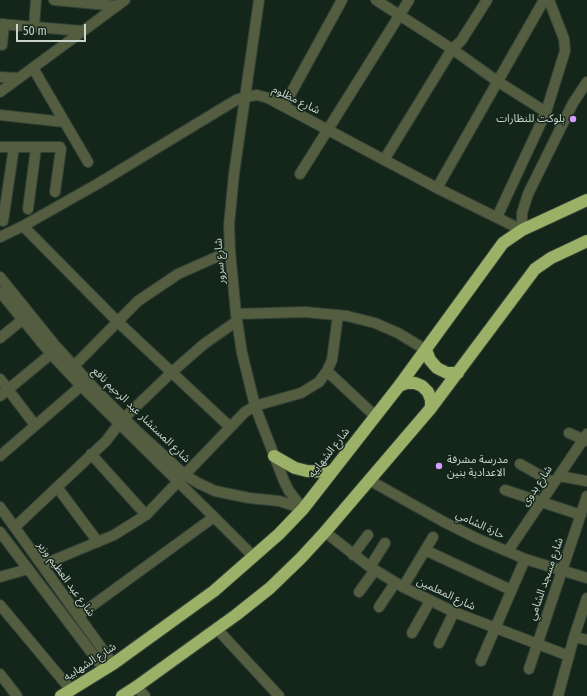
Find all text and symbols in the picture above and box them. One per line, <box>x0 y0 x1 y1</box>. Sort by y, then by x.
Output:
scale bar <box>18 16 88 42</box>
text: 50 m <box>23 24 47 38</box>
street label: شارع مظلوم <box>270 83 322 117</box>
place label: بلوكت للنظارات <box>496 112 565 126</box>
marker: بلوكت للنظارات <box>568 114 578 124</box>
street label: شارع سرور <box>212 238 228 284</box>
street label: شارع المستشار عبد الرحيم نافع <box>89 364 193 466</box>
street label: شارع الشهابيه <box>305 425 353 481</box>
place label: مدرسة مشرفة الاعدادية بنين <box>447 453 508 479</box>
marker: مدرسة مشرفة الاعدادية بنين <box>434 461 444 471</box>
street label: شارع بدوى <box>519 463 555 509</box>
street label: حارة الشامي <box>454 508 506 542</box>
street label: شارع مسجد الشامي <box>526 536 566 622</box>
street label: شارع عبد العظيم وزير <box>34 539 98 619</box>
street label: شارع المعلمين <box>414 575 478 613</box>
street label: شارع الشهابيه <box>61 640 119 684</box>

